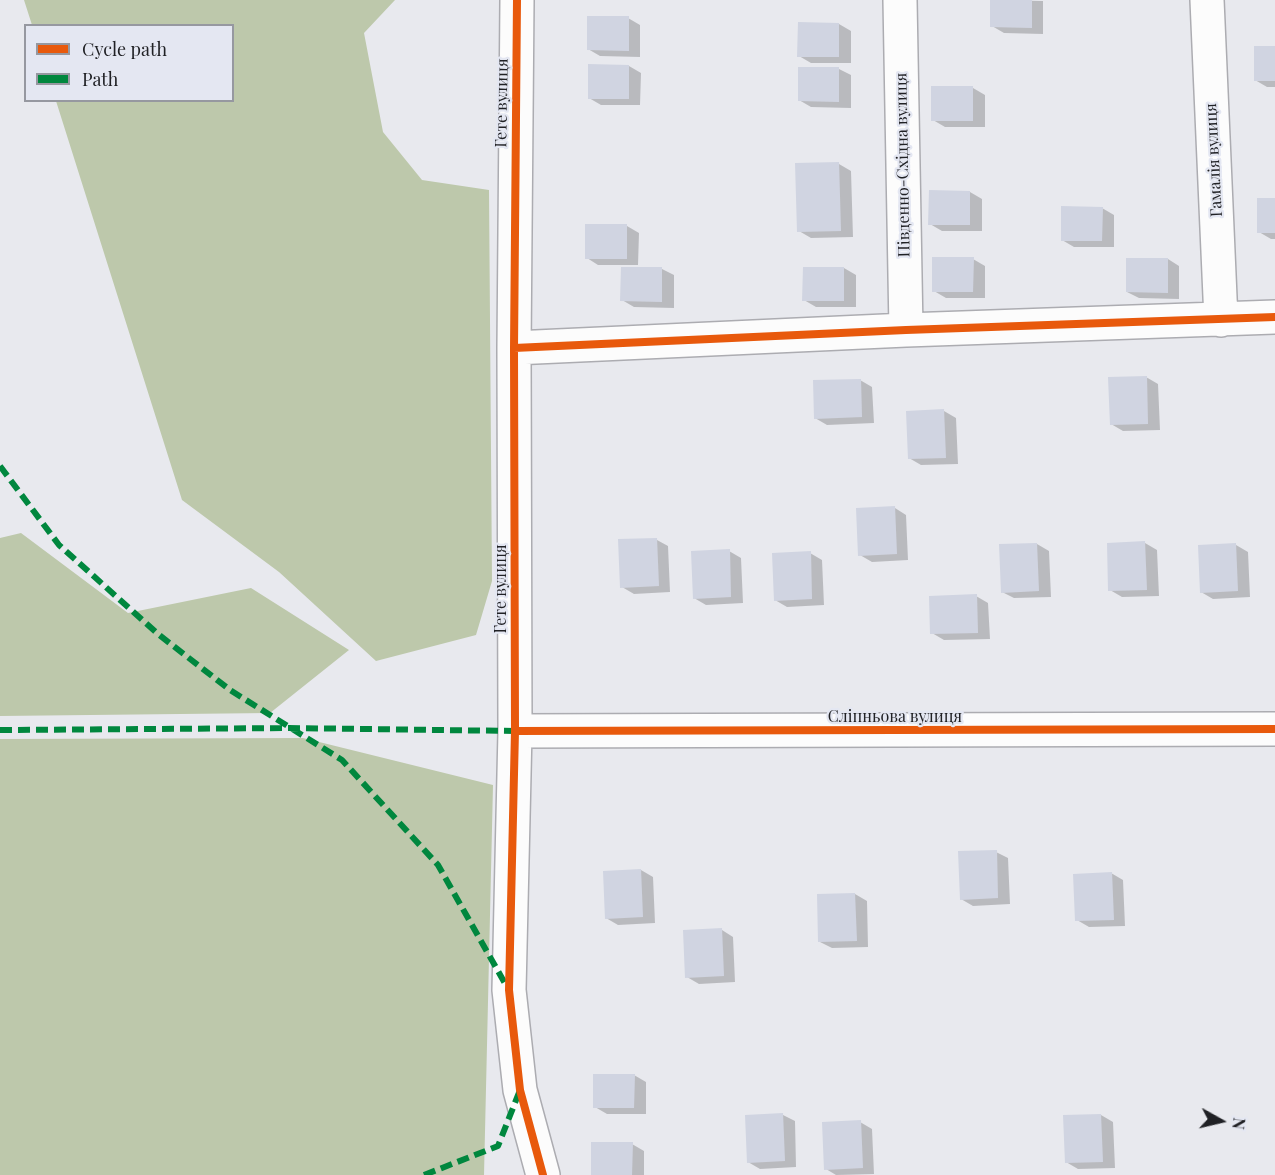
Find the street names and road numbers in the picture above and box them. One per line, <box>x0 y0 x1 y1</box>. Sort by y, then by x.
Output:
street label: Гете вулиця <box>492 58 512 148</box>
street label: Південно-Східна вулиця <box>892 73 914 257</box>
street label: Гамалія вулиця <box>1201 103 1227 217</box>
street label: Гете вулиця <box>491 544 511 634</box>
street label: Сліпньова вулиця <box>828 707 962 727</box>

